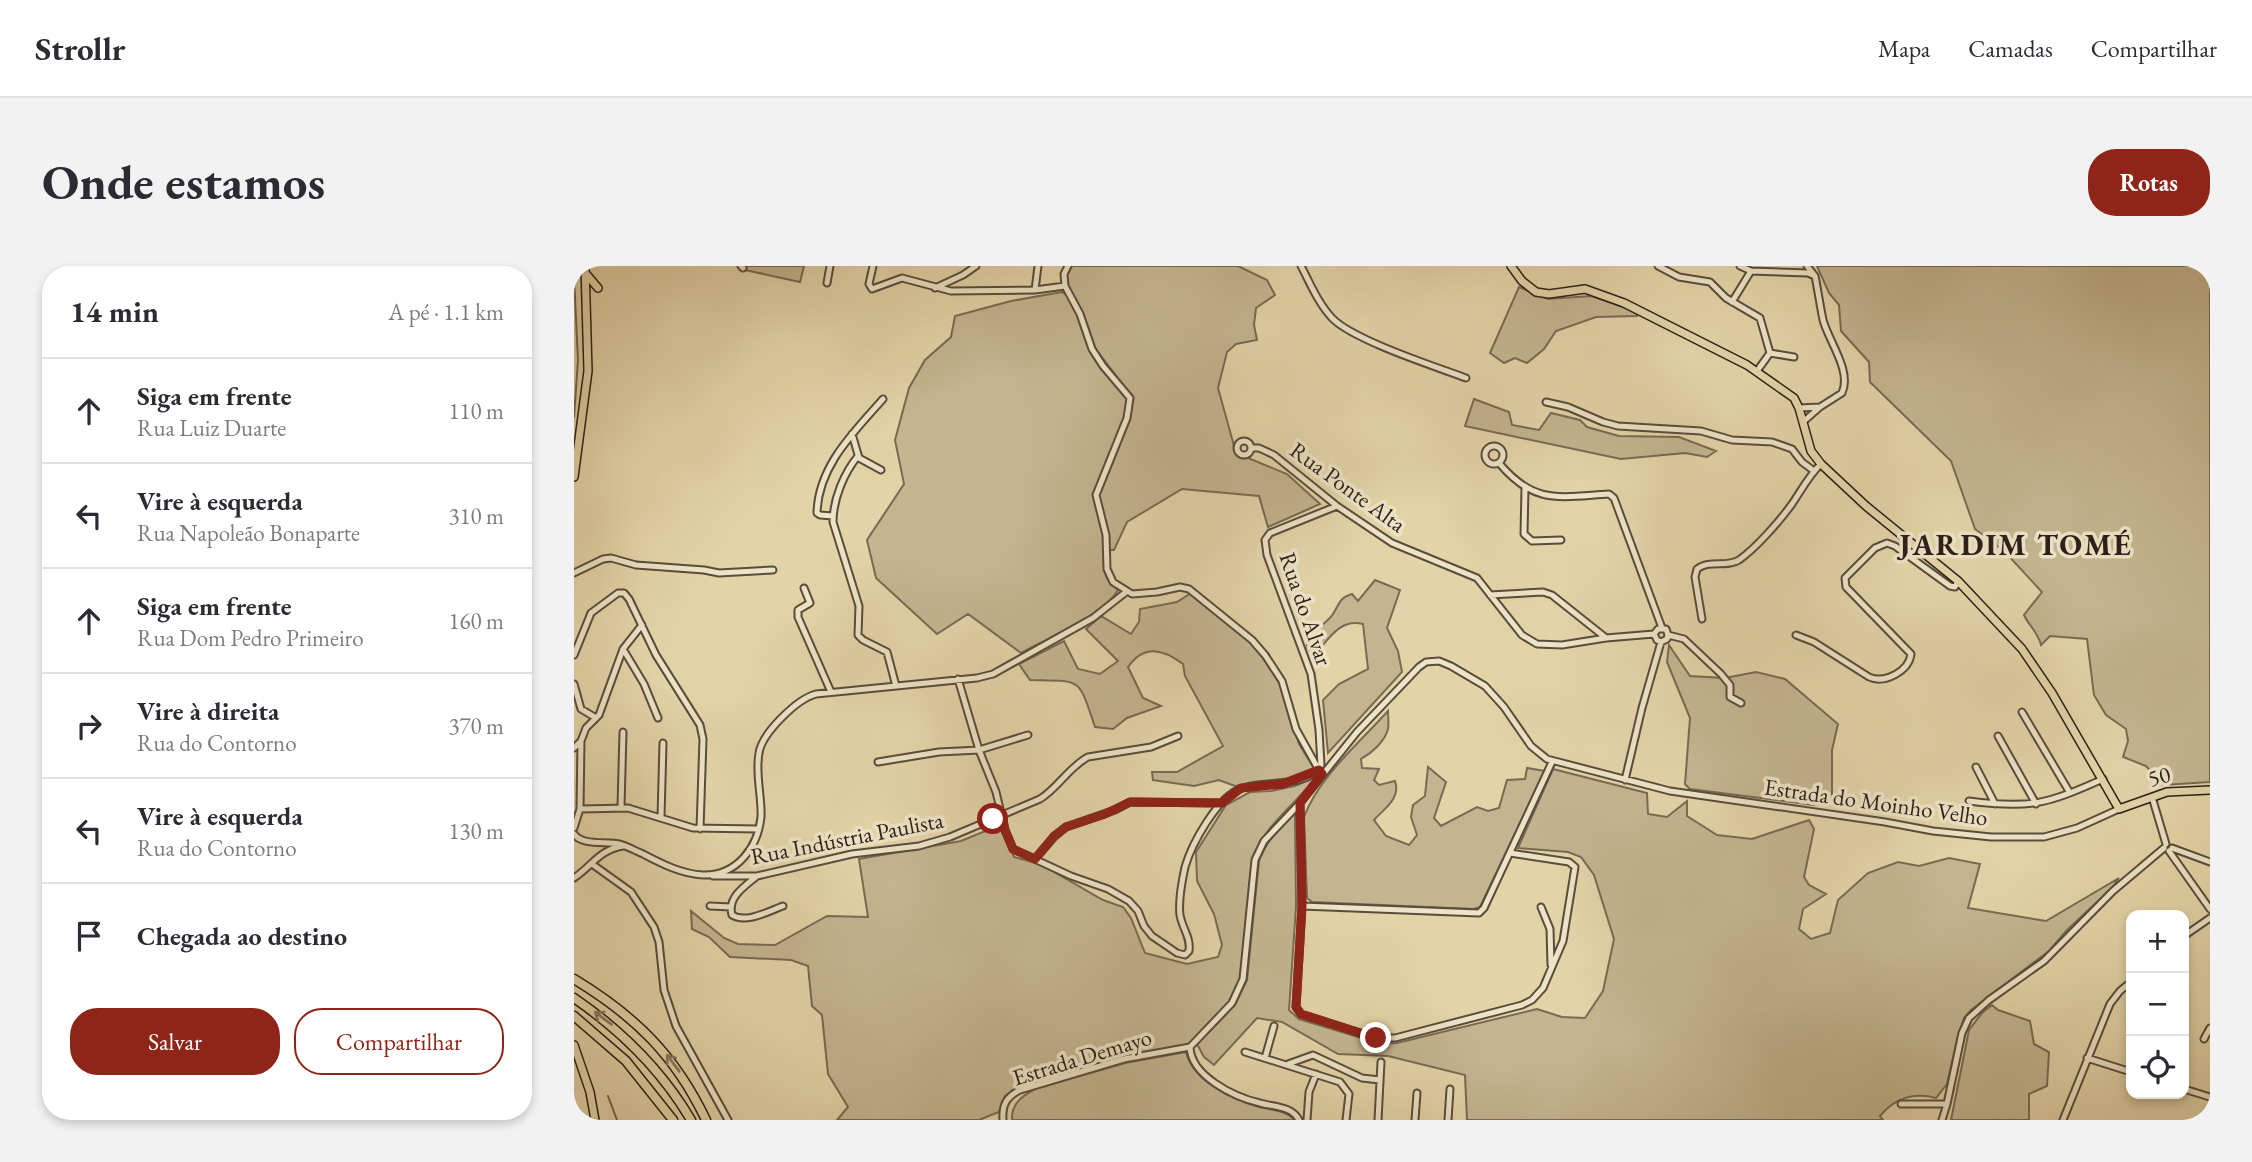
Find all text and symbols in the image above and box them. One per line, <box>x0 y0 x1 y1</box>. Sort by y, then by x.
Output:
text: Strollr <box>35 27 126 70</box>
text: Mapa <box>1878 33 1930 64</box>
text: Camadas <box>1968 33 2053 64</box>
text: Compartilhar <box>2091 33 2217 64</box>
button: Rotas <box>2088 149 2210 216</box>
text: Onde estamos <box>42 150 325 214</box>
text: 14 min <box>70 292 159 331</box>
text: A pé · 1.1 km <box>388 297 504 327</box>
text: Siga em frente <box>137 379 292 413</box>
icon: ahead <box>70 392 108 430</box>
text: 110 m <box>448 396 504 426</box>
text: Rua Luiz Duarte <box>137 413 286 443</box>
street label: Rua Ponte Alta <box>1284 435 1412 540</box>
text: Vire à esquerda <box>137 484 303 518</box>
icon: left <box>70 497 108 535</box>
text: 310 m <box>448 501 504 531</box>
text: Rua Napoleão Bonaparte <box>137 518 360 548</box>
district label: JARDIM TOMÉ <box>1896 525 2133 564</box>
street label: Rua do Alvar <box>1273 548 1339 670</box>
text: Siga em frente <box>137 589 292 623</box>
icon: ahead <box>70 602 108 640</box>
text: 160 m <box>448 606 504 636</box>
text: Rua Dom Pedro Primeiro <box>137 623 364 653</box>
text: Vire à direita <box>137 694 279 728</box>
icon: right <box>70 707 108 745</box>
text: 370 m <box>448 711 504 741</box>
text: Rua do Contorno <box>137 728 297 758</box>
street label: 50 <box>2145 759 2173 793</box>
street label: Estrada do Moinho Velho <box>1762 771 1990 833</box>
text: Vire à esquerda <box>137 799 303 833</box>
route start <box>977 803 1008 834</box>
street label: Rua Indústria Paulista <box>748 804 947 871</box>
icon: left <box>70 812 108 850</box>
text: 130 m <box>448 816 504 846</box>
text: Rua do Contorno <box>137 833 297 863</box>
map controls <box>2126 910 2189 1099</box>
button: + <box>2126 910 2189 973</box>
icon: arrive <box>70 917 108 955</box>
text: Chegada ao destino <box>137 919 347 953</box>
button: − <box>2126 973 2189 1036</box>
button: Salvar <box>70 1008 280 1075</box>
button: Compartilhar <box>294 1008 504 1075</box>
one-way arrow <box>594 1011 613 1026</box>
street label: Estrada Demayo <box>1009 1022 1155 1092</box>
route end <box>1360 1022 1391 1053</box>
button: locate <box>2126 1036 2189 1099</box>
one-way arrow <box>666 1053 681 1072</box>

